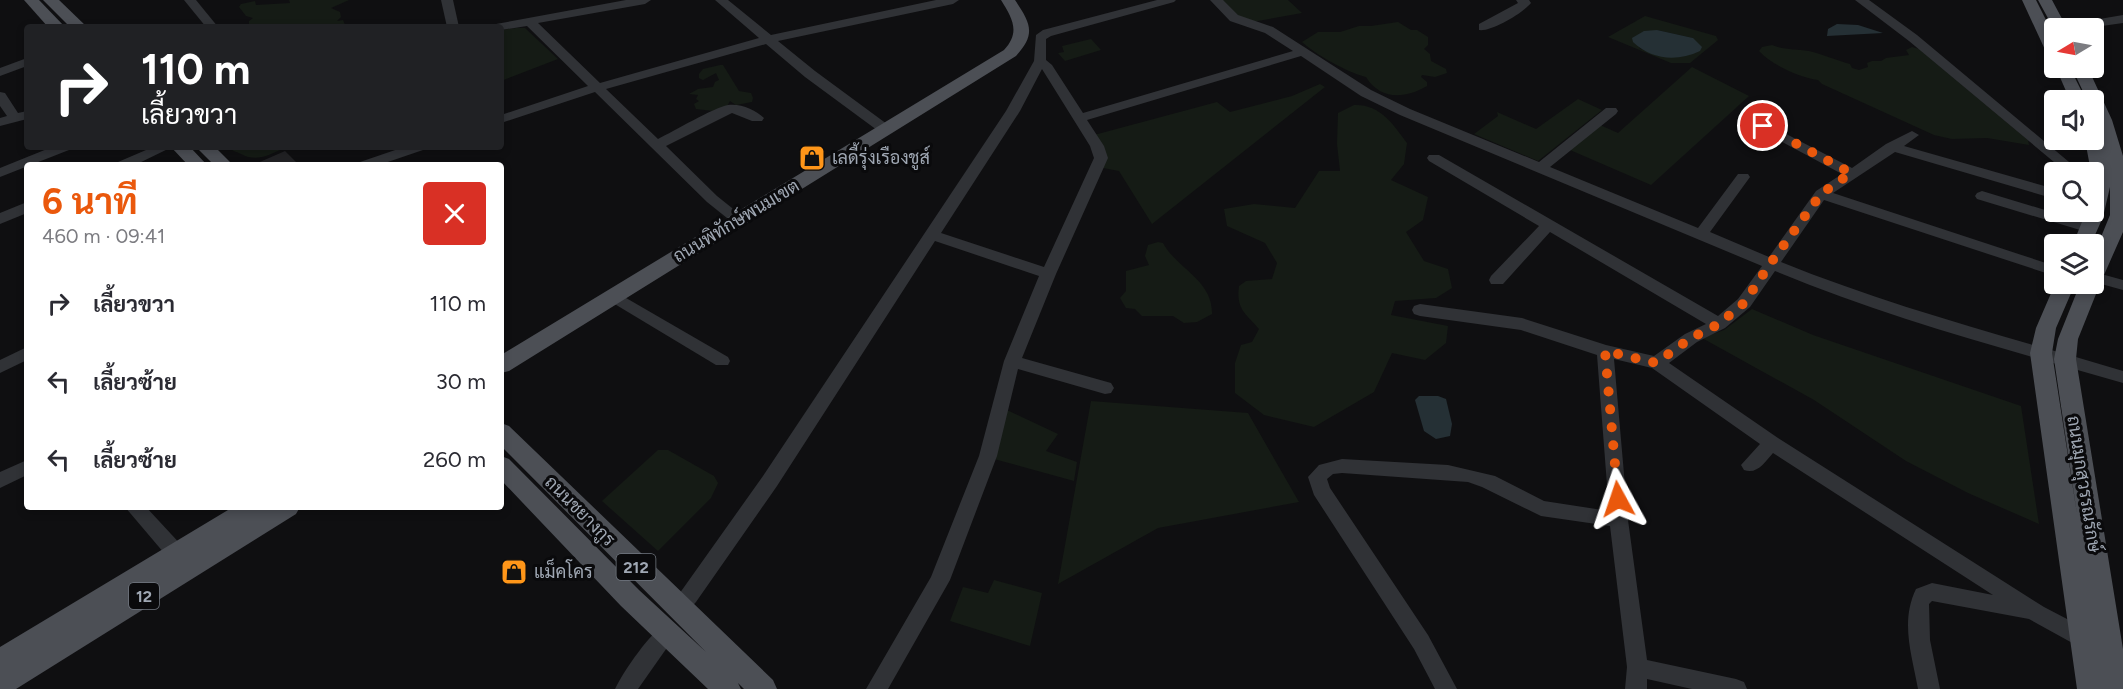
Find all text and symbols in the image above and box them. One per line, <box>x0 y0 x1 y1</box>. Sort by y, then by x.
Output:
north arrow <box>2044 18 2104 78</box>
map controls <box>2044 18 2104 294</box>
text: 110 m <box>141 44 250 95</box>
icon: right <box>42 48 120 126</box>
button: sound <box>2044 90 2104 150</box>
text: เลี้ยวขวา <box>141 98 237 131</box>
pin <box>1737 100 1788 151</box>
icon: arrive <box>1746 109 1779 142</box>
place label: เลดี้รุ่งเรืองชูส์ <box>832 142 930 171</box>
shop icon: เลดี้รุ่งเรืองชูส์ <box>797 143 827 173</box>
button: search <box>2044 162 2104 222</box>
street label: ถนนพิทักษ์พนมเขต <box>668 173 803 267</box>
text: 6 นาที <box>42 180 138 223</box>
button: close <box>423 182 486 245</box>
text: 460 m · 09:41 <box>42 224 165 248</box>
button: layers <box>2044 234 2104 294</box>
icon: right <box>42 287 75 320</box>
text: 110 m <box>430 290 486 317</box>
text: เลี้ยวขวา <box>93 291 175 318</box>
icon: left <box>42 365 75 398</box>
text: 30 m <box>436 368 486 395</box>
text: เลี้ยวซ้าย <box>93 369 177 396</box>
street label: ถนนมุกสุวรรณรักษ์ <box>2061 414 2108 555</box>
icon: left <box>42 443 75 476</box>
text: 260 m <box>423 446 486 473</box>
text: เลี้ยวซ้าย <box>93 447 177 474</box>
position arrow <box>1586 467 1650 531</box>
street label: ถนนชยางกูร <box>539 471 620 552</box>
road number: 212 <box>616 554 656 580</box>
shop icon: แม็คโคร <box>499 557 529 587</box>
place label: แม็คโคร <box>534 558 593 583</box>
road number: 12 <box>129 583 159 609</box>

